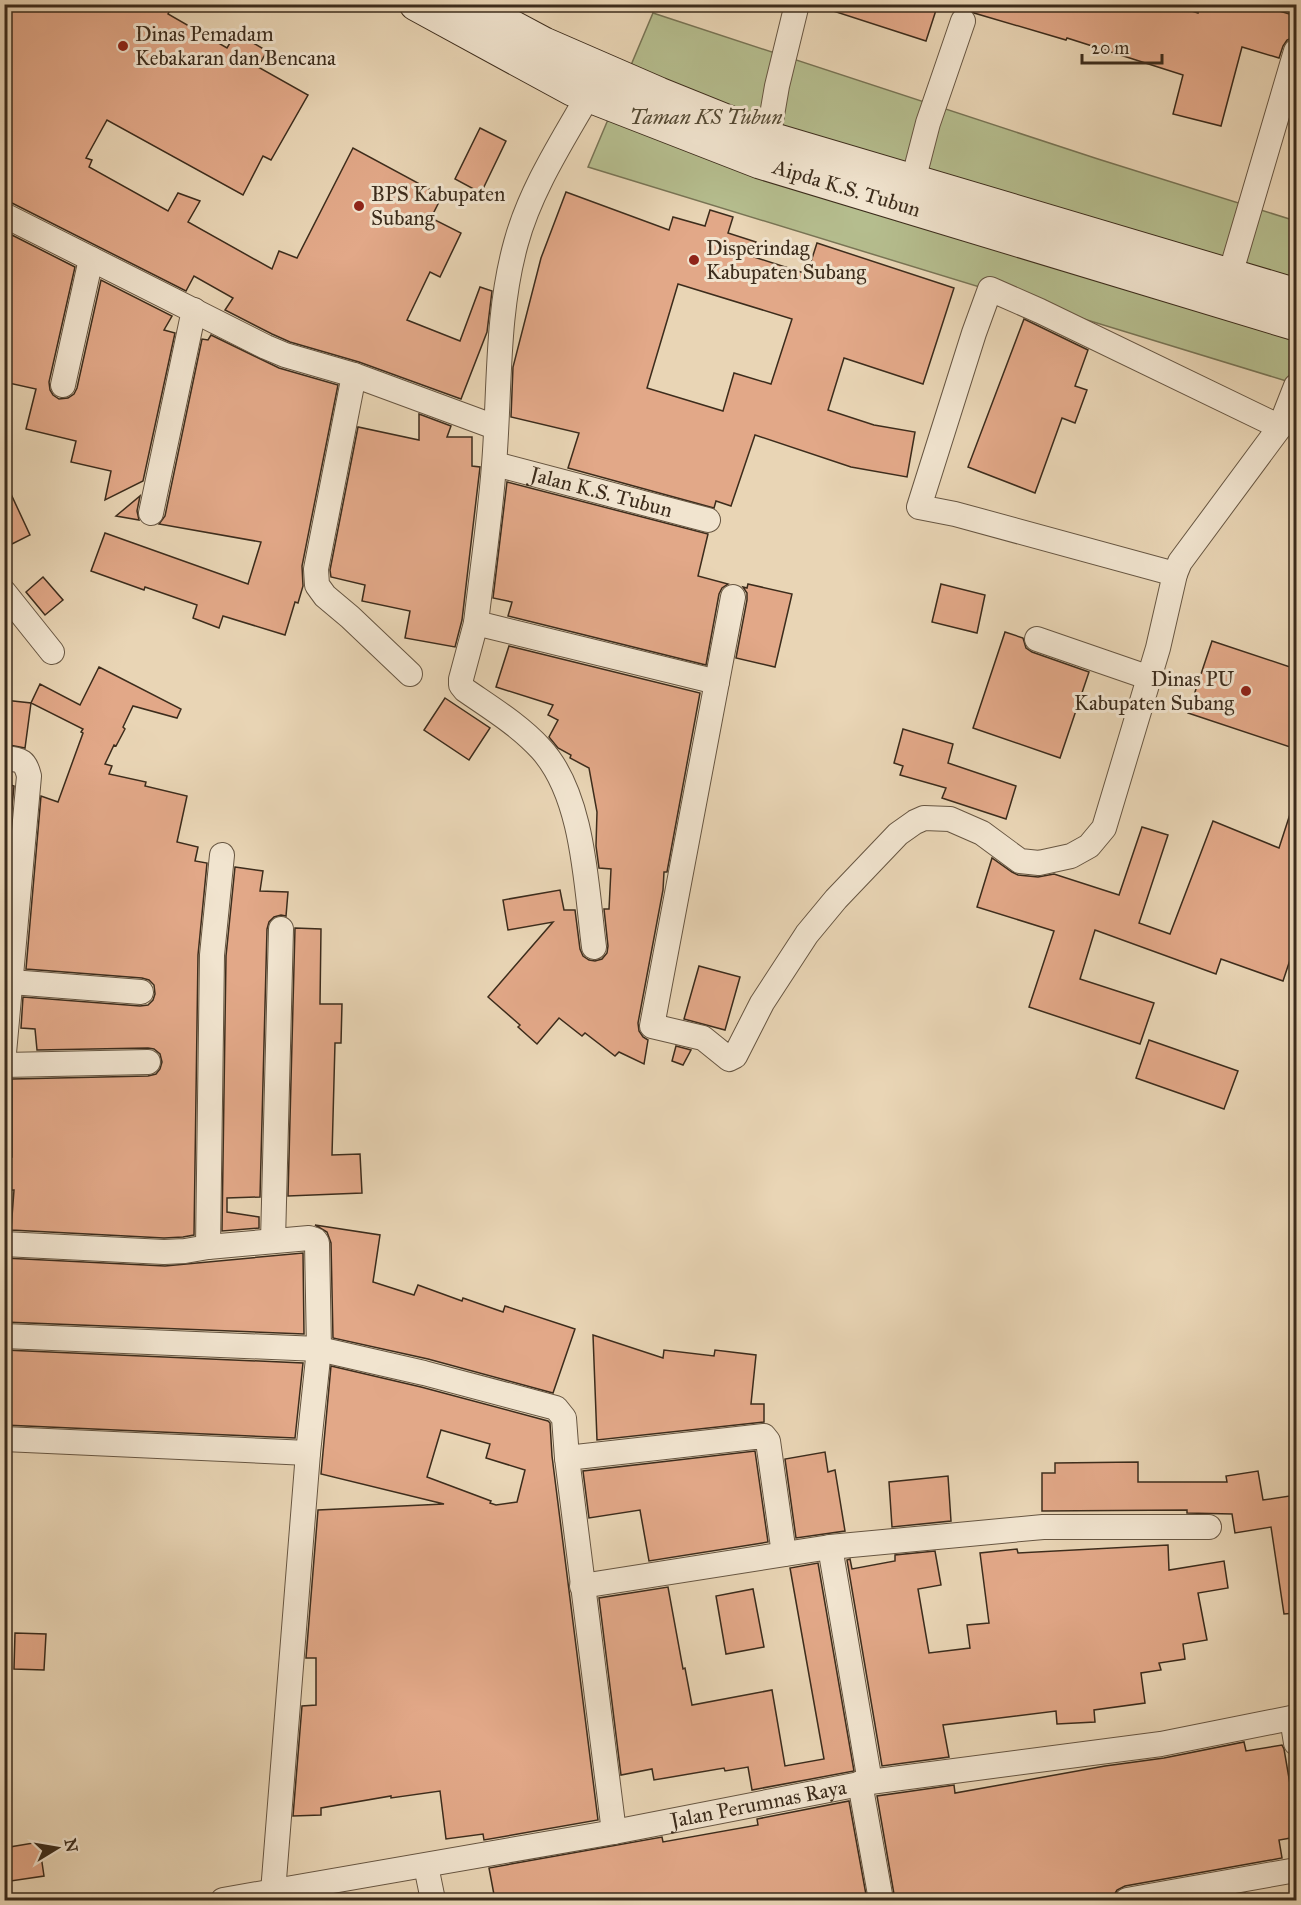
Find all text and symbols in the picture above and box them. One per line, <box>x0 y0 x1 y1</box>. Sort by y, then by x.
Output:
place label: Dinas Pemadam Kebakaran dan Bencana <box>135 21 336 71</box>
scale bar <box>1082 27 1162 65</box>
text: 20 m <box>1091 37 1129 59</box>
marker: Dinas Pemadam Kebakaran dan Bencana <box>116 39 130 53</box>
park label: Taman KS Tubun <box>629 104 783 130</box>
street label: Aipda K.S. Tubun <box>769 153 924 223</box>
place label: BPS Kabupaten Subang <box>371 181 505 231</box>
marker: BPS Kabupaten Subang <box>352 199 366 213</box>
place label: Disperindag Kabupaten Subang <box>706 235 866 285</box>
marker: Disperindag Kabupaten Subang <box>687 253 701 267</box>
street label: Jalan K.S. Tubun <box>526 460 675 523</box>
place label: Dinas PU Kabupaten Subang <box>1074 666 1234 716</box>
marker: Dinas PU Kabupaten Subang <box>1239 684 1253 698</box>
street label: Jalan Perumnas Raya <box>666 1774 849 1834</box>
north arrow <box>27 1818 87 1878</box>
text: N <box>61 1837 82 1854</box>

